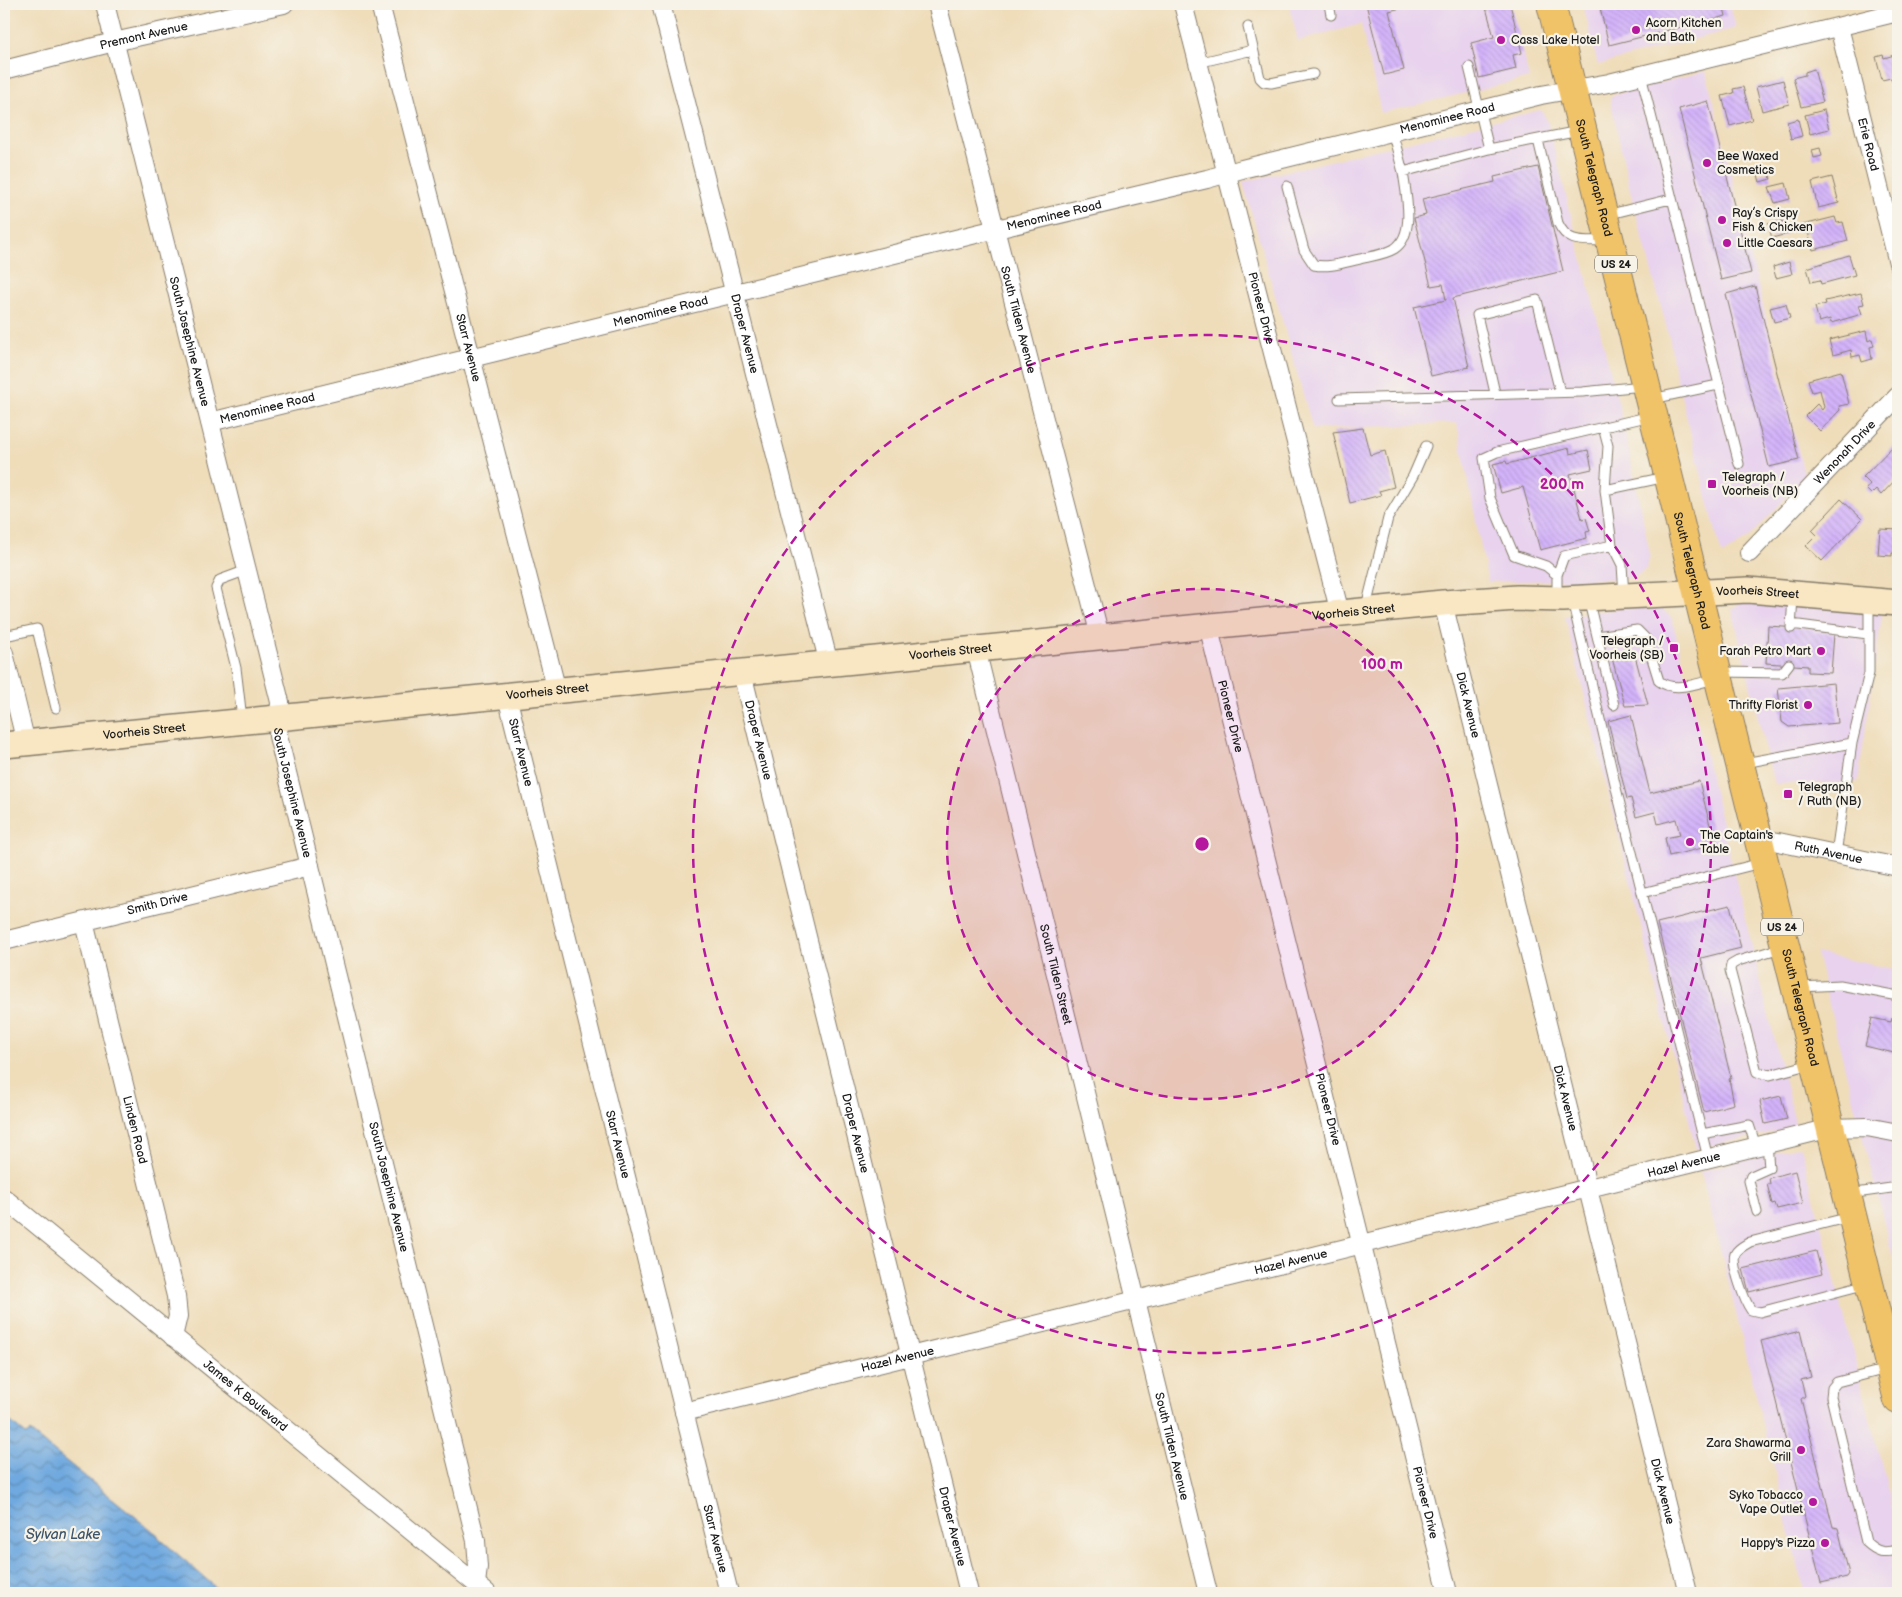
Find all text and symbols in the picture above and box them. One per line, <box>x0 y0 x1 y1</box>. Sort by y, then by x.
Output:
place label: Acorn Kitchen and Bath <box>1646 16 1722 45</box>
street label: Premont Avenue <box>98 19 189 53</box>
marker: Acorn Kitchen and Bath <box>1630 24 1642 36</box>
place label: Cass Lake Hotel <box>1511 33 1599 48</box>
marker: Cass Lake Hotel <box>1495 34 1507 46</box>
street label: Menominee Road <box>1398 100 1496 138</box>
street label: Erie Road <box>1854 116 1882 173</box>
street label: South Telegraph Road <box>1572 118 1616 238</box>
place label: Bee Waxed Cosmetics <box>1717 149 1779 178</box>
marker: Bee Waxed Cosmetics <box>1701 157 1713 169</box>
street label: Menominee Road <box>1005 197 1103 234</box>
place label: Ray’s Crispy Fish & Chicken <box>1732 206 1813 235</box>
marker: Ray’s Crispy Fish & Chicken <box>1716 214 1728 226</box>
place label: Little Caesars <box>1737 236 1813 251</box>
marker: Little Caesars <box>1721 237 1733 249</box>
road number: US 24 <box>1595 255 1637 272</box>
street label: South Tilden Avenue <box>997 264 1039 375</box>
street label: Pioneer Drive <box>1244 270 1277 346</box>
street label: South Josephine Avenue <box>166 275 213 408</box>
street label: Draper Avenue <box>727 292 762 375</box>
street label: Menominee Road <box>612 293 710 331</box>
street label: Starr Avenue <box>452 312 484 383</box>
street label: Menominee Road <box>218 390 317 427</box>
street label: Wenonah Drive <box>1811 417 1879 488</box>
place label: Telegraph / Voorheis (NB) <box>1722 470 1798 499</box>
text: 200 m <box>1540 475 1584 494</box>
marker: Telegraph / Voorheis (NB) <box>1706 478 1718 490</box>
street label: South Telegraph Road <box>1670 511 1713 631</box>
street label: Voorheis Street <box>1716 583 1800 602</box>
street label: Voorheis Street <box>1311 601 1396 624</box>
place label: Telegraph / Voorheis (SB) <box>1590 634 1664 663</box>
street label: Voorheis Street <box>908 641 993 664</box>
marker: Telegraph / Voorheis (SB) <box>1668 642 1680 654</box>
place label: Farah Petro Mart <box>1719 644 1811 659</box>
marker: Farah Petro Mart <box>1815 645 1827 657</box>
text: 100 m <box>1361 655 1403 674</box>
street label: Dick Avenue <box>1452 671 1483 740</box>
street label: Pioneer Drive <box>1214 679 1246 754</box>
street label: Voorheis Street <box>505 680 590 703</box>
place label: Thrifty Florist <box>1729 698 1798 713</box>
street label: Draper Avenue <box>741 699 775 782</box>
marker: Thrifty Florist <box>1802 699 1814 711</box>
street label: Starr Avenue <box>505 717 536 788</box>
street label: Voorheis Street <box>102 720 187 743</box>
street label: South Josephine Avenue <box>270 727 315 859</box>
place label: Telegraph / Ruth (NB) <box>1798 780 1861 809</box>
marker: Telegraph / Ruth (NB) <box>1782 788 1794 800</box>
place label: The Captain's Table <box>1700 828 1773 857</box>
centre of rings <box>1193 835 1211 853</box>
marker: The Captain's Table <box>1684 836 1696 848</box>
street label: Ruth Avenue <box>1793 839 1864 867</box>
street label: Smith Drive <box>126 889 189 919</box>
road number: US 24 <box>1761 919 1803 936</box>
street label: South Tilden Street <box>1036 923 1075 1026</box>
street label: South Telegraph Road <box>1778 947 1822 1068</box>
street label: Dick Avenue <box>1550 1064 1580 1133</box>
street label: Pioneer Drive <box>1311 1072 1344 1147</box>
street label: Draper Avenue <box>838 1092 872 1175</box>
street label: Linden Road <box>119 1094 150 1166</box>
street label: Starr Avenue <box>602 1109 633 1180</box>
street label: South Josephine Avenue <box>365 1120 412 1254</box>
street label: Hazel Avenue <box>1646 1149 1722 1181</box>
street label: Hazel Avenue <box>1253 1246 1329 1279</box>
street label: Hazel Avenue <box>860 1343 936 1376</box>
street label: James K Boulevard <box>200 1357 291 1435</box>
street label: South Tilden Avenue <box>1151 1391 1192 1502</box>
place label: Zara Shawarma Grill <box>1705 1436 1791 1465</box>
marker: Zara Shawarma Grill <box>1795 1444 1807 1456</box>
street label: Dick Avenue <box>1647 1457 1678 1526</box>
street label: Pioneer Drive <box>1409 1465 1441 1540</box>
street label: Draper Avenue <box>935 1485 969 1568</box>
place label: Syko Tobacco Vape Outlet <box>1729 1488 1803 1517</box>
marker: Syko Tobacco Vape Outlet <box>1807 1496 1819 1508</box>
street label: Starr Avenue <box>699 1503 731 1574</box>
water label: Sylvan Lake <box>26 1526 100 1543</box>
place label: Happy's Pizza <box>1741 1536 1815 1551</box>
marker: Happy's Pizza <box>1819 1537 1831 1549</box>

